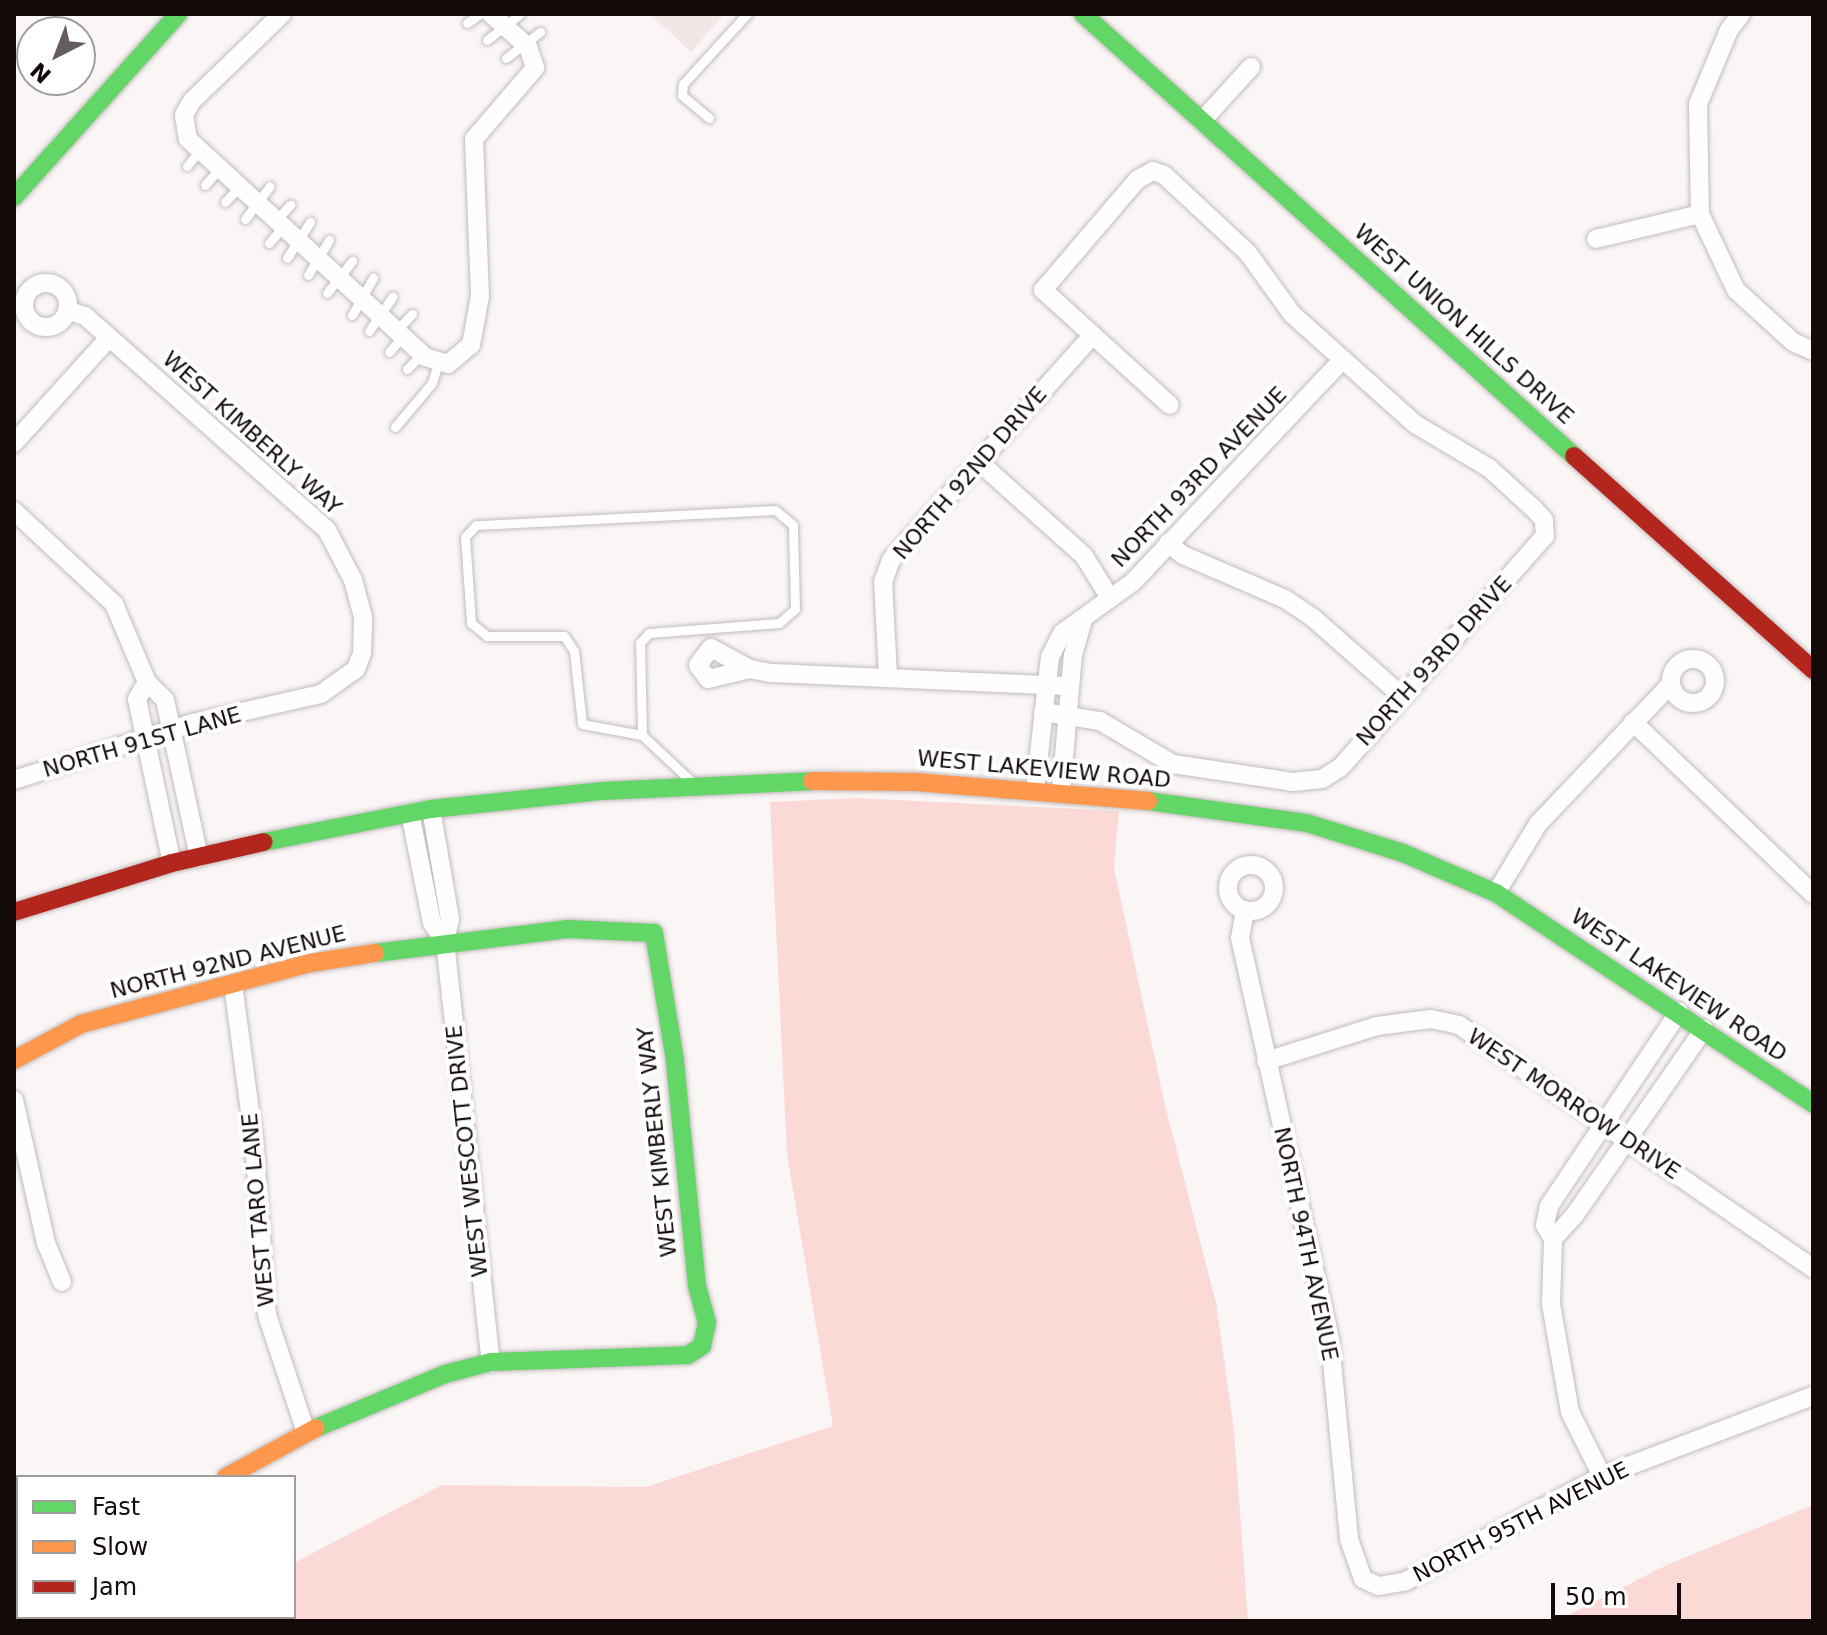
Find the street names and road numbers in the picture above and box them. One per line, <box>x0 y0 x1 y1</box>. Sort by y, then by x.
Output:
street label: WEST UNION HILLS DRIVE <box>1349 218 1579 430</box>
street label: WEST KIMBERLY WAY <box>157 346 347 520</box>
street label: NORTH 92ND DRIVE <box>888 381 1052 565</box>
street label: NORTH 93RD AVENUE <box>1106 381 1292 573</box>
street label: NORTH 93RD DRIVE <box>1351 571 1517 751</box>
street label: NORTH 91ST LANE <box>40 701 244 783</box>
street label: WEST LAKEVIEW ROAD <box>916 745 1172 793</box>
street label: WEST LAKEVIEW ROAD <box>1566 903 1792 1067</box>
street label: NORTH 92ND AVENUE <box>107 920 349 1004</box>
street label: WEST MORROW DRIVE <box>1463 1023 1685 1185</box>
street label: WEST WESCOTT DRIVE <box>441 1024 493 1278</box>
street label: WEST KIMBERLY WAY <box>632 1026 682 1258</box>
street label: WEST TARO LANE <box>236 1112 280 1308</box>
street label: NORTH 94TH AVENUE <box>1268 1125 1344 1363</box>
street label: NORTH 95TH AVENUE <box>1409 1456 1633 1588</box>

